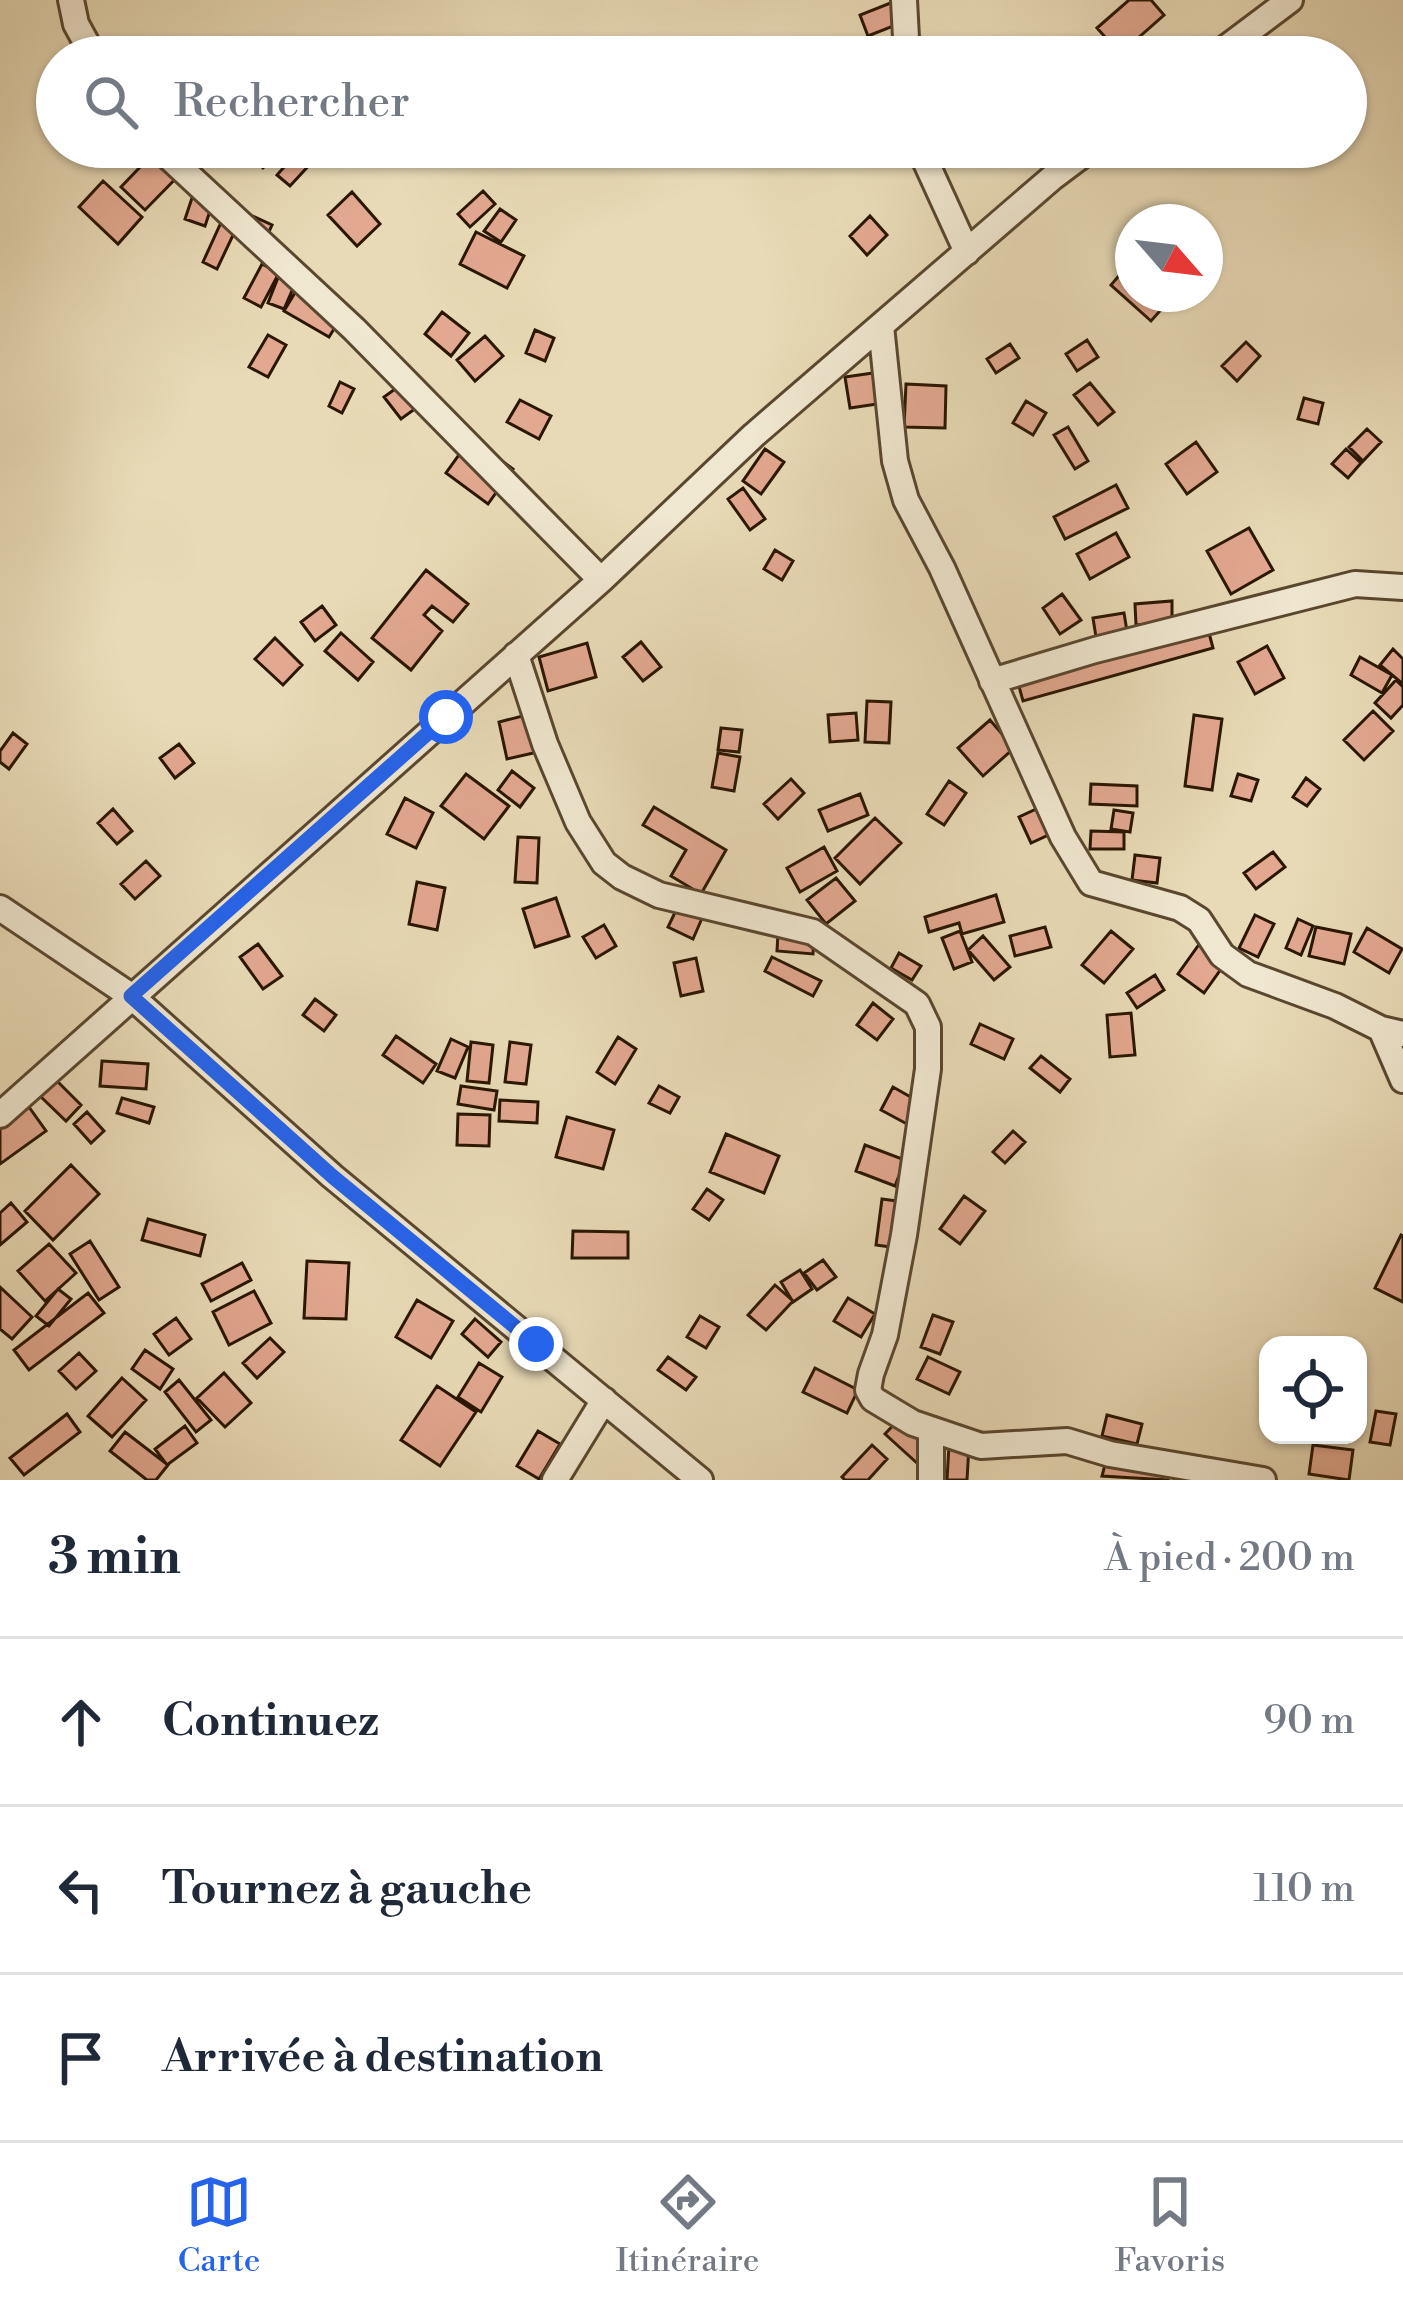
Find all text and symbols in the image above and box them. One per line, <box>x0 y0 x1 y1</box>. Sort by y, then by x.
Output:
search box <box>36 36 1367 168</box>
icon: search <box>78 69 144 135</box>
text: Rechercher <box>174 74 410 131</box>
north arrow <box>1115 204 1223 312</box>
route start <box>419 690 473 744</box>
route end <box>509 1317 563 1371</box>
map controls <box>1259 1336 1367 1444</box>
button: locate <box>1259 1336 1367 1444</box>
text: 3 min <box>48 1526 181 1590</box>
text: À pied · 200 m <box>1104 1534 1355 1583</box>
icon: ahead <box>48 1689 114 1755</box>
text: Continuez <box>162 1693 379 1750</box>
text: 90 m <box>1263 1697 1355 1746</box>
icon: left <box>48 1857 114 1923</box>
text: Tournez à gauche <box>162 1861 532 1918</box>
text: 110 m <box>1253 1865 1355 1914</box>
icon: arrive <box>48 2025 114 2091</box>
text: Arrivée à destination <box>162 2029 603 2086</box>
tab: Carte <box>178 2169 260 2282</box>
tab: Itinéraire <box>616 2169 759 2282</box>
tab: Favoris <box>1115 2169 1225 2282</box>

